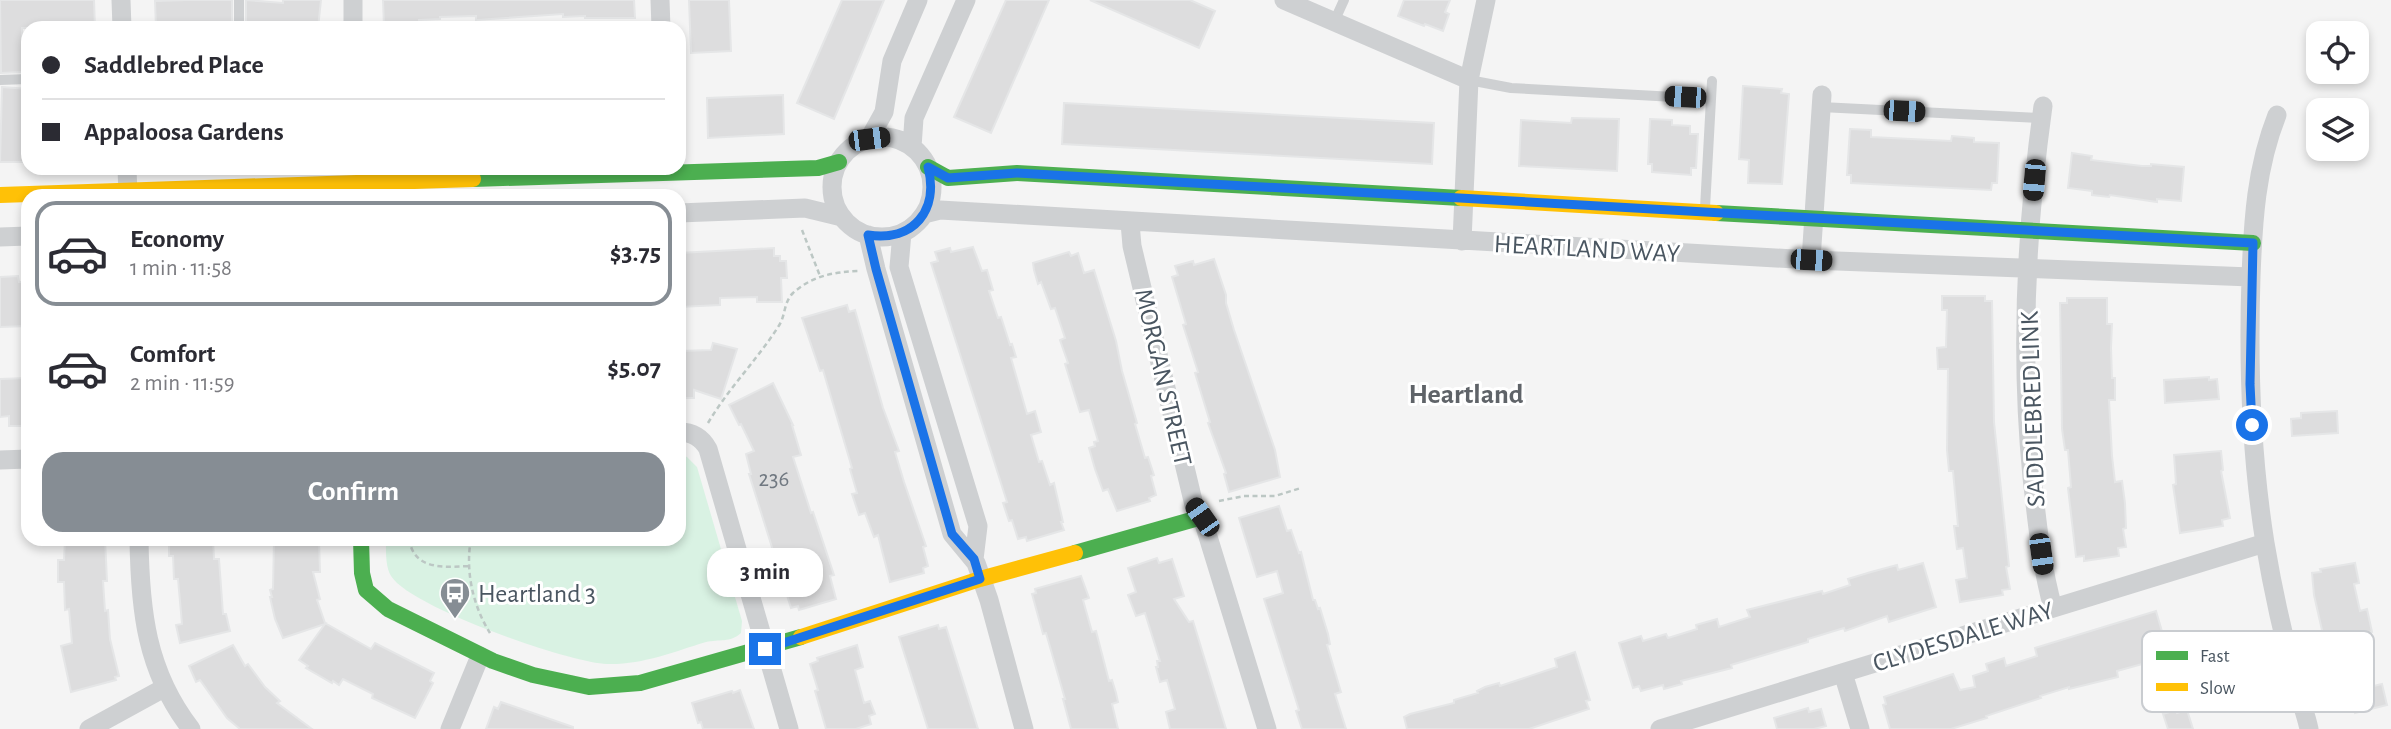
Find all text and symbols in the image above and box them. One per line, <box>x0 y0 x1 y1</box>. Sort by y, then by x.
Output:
map controls <box>2306 21 2369 161</box>
button: locate <box>2306 21 2369 84</box>
text: Saddlebred Place <box>84 52 264 78</box>
car <box>1664 85 1707 109</box>
button: layers <box>2306 98 2369 161</box>
car <box>1883 99 1926 123</box>
text: Appaloosa Gardens <box>84 119 284 145</box>
car <box>847 126 892 152</box>
car <box>2022 158 2047 202</box>
icon: car <box>46 222 109 285</box>
text: Economy <box>130 226 224 252</box>
street label: HEARTLAND WAY <box>1493 231 1681 267</box>
text: $3.75 <box>610 240 661 266</box>
car <box>1790 248 1833 272</box>
text: 1 min · 11:58 <box>130 257 232 280</box>
street label: MORGAN STREET <box>1130 286 1196 468</box>
street label: SADDLEBRED LINK <box>2017 310 2049 507</box>
icon: car <box>46 337 109 400</box>
text: Comfort <box>130 341 215 367</box>
text: $5.07 <box>607 355 661 381</box>
text: 2 min · 11:59 <box>130 372 234 395</box>
district label: Heartland <box>1409 381 1524 409</box>
route start <box>2236 409 2268 441</box>
button: Confirm <box>42 452 665 532</box>
house number: 236 <box>759 468 789 491</box>
car <box>1182 494 1223 540</box>
car <box>2028 532 2055 576</box>
callout: 3 min <box>707 548 823 596</box>
text: 3 min <box>740 561 790 584</box>
bus stop icon: Heartland 3 <box>438 576 472 620</box>
place label: Heartland 3 <box>478 581 596 607</box>
street label: CLYDESDALE WAY <box>1870 597 2057 677</box>
legend <box>2142 631 2374 712</box>
route end <box>749 633 781 665</box>
text: Fast <box>2200 647 2230 666</box>
text: Slow <box>2200 679 2236 698</box>

